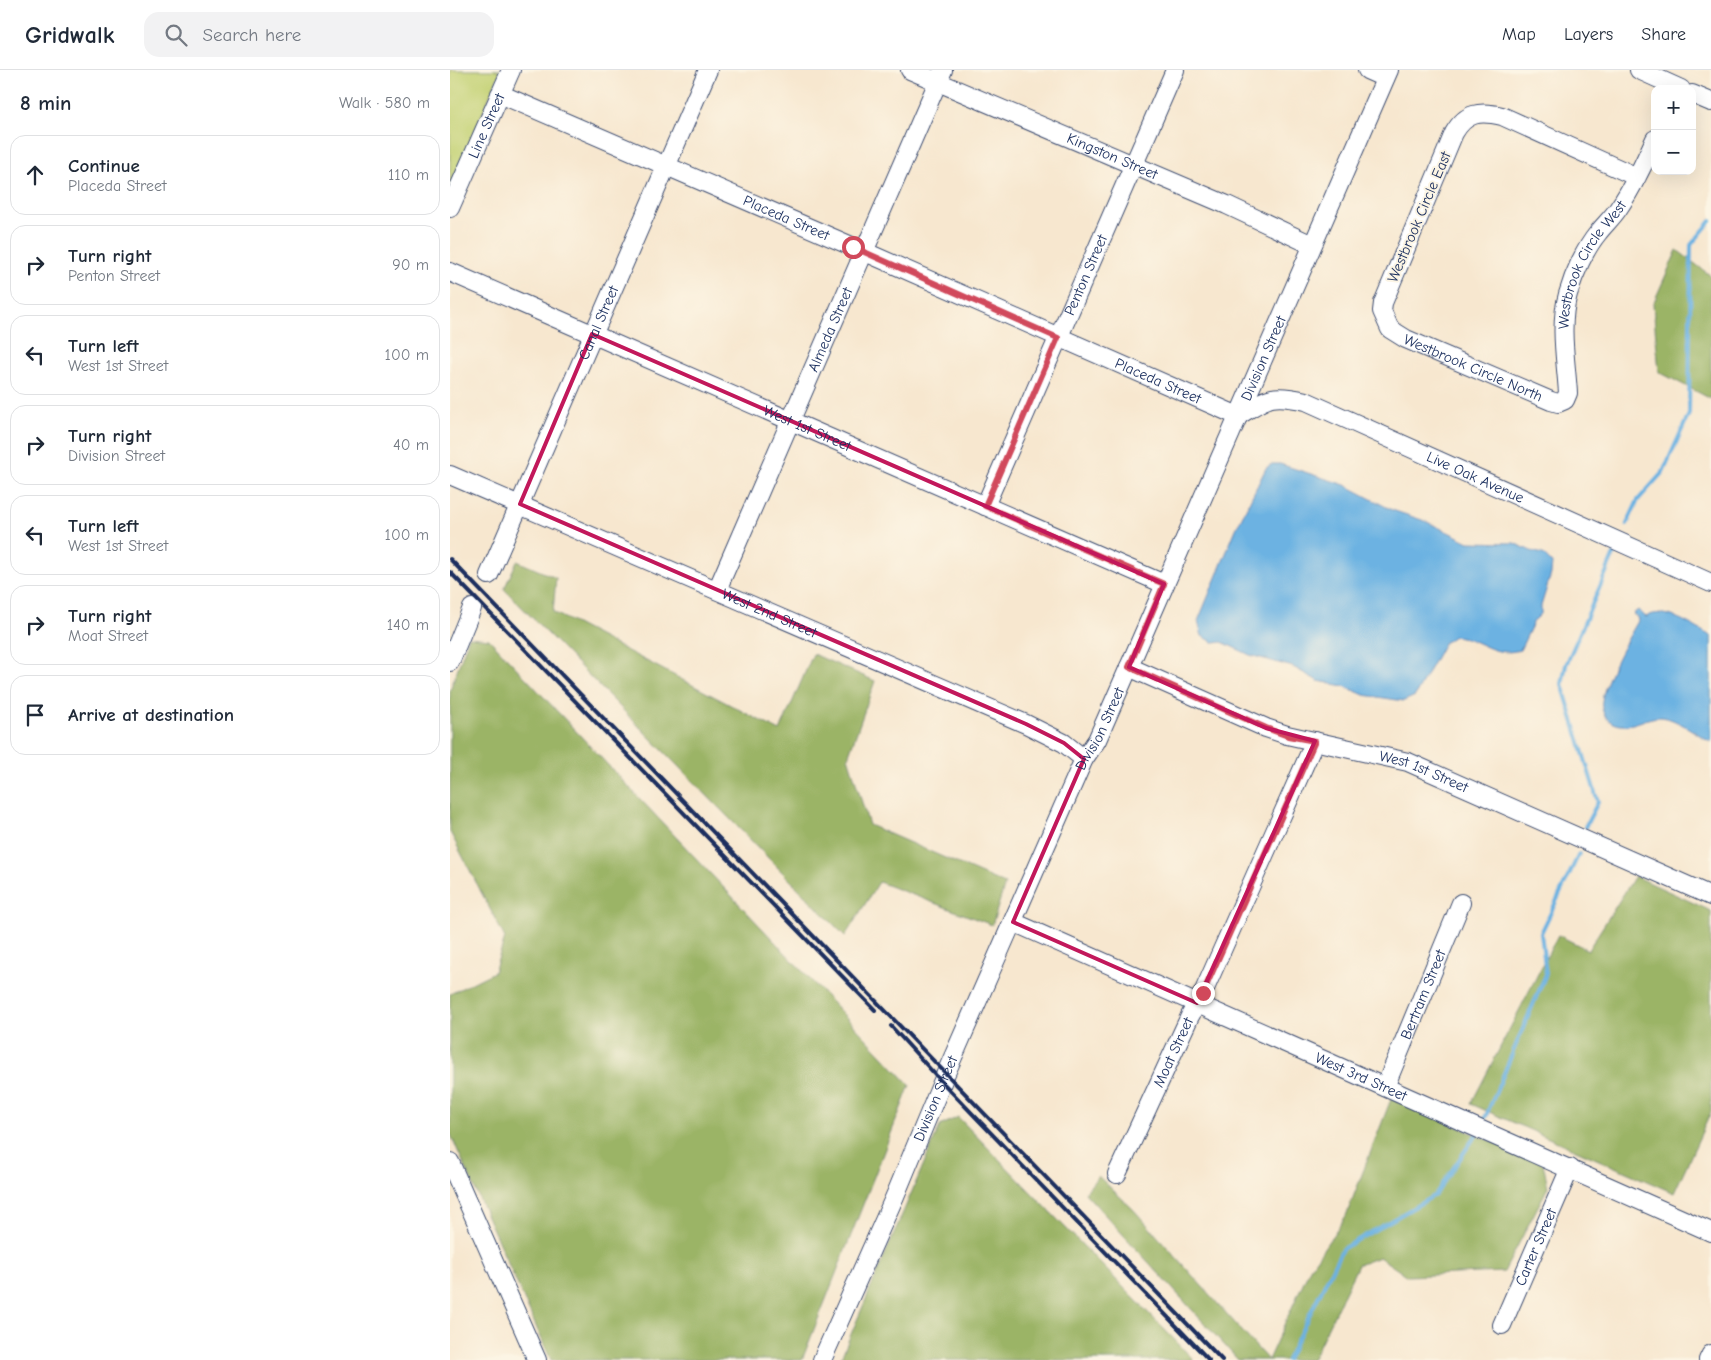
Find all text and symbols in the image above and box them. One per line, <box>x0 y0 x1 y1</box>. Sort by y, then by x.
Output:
search box <box>144 12 494 57</box>
text: Gridwalk <box>25 21 114 49</box>
icon: search <box>162 21 190 49</box>
text: Search here <box>202 24 301 46</box>
text: Map <box>1502 24 1536 45</box>
text: Layers <box>1564 24 1613 45</box>
text: Share <box>1641 24 1686 45</box>
map controls <box>1651 85 1696 175</box>
button: + <box>1651 85 1696 130</box>
street label: Line Street <box>464 90 509 161</box>
text: 8 min <box>20 91 71 115</box>
text: Walk · 580 m <box>339 94 430 112</box>
street label: Kingston Street <box>1064 129 1161 184</box>
button: − <box>1651 130 1696 175</box>
street label: Westbrook Circle East <box>1383 148 1455 285</box>
text: Continue <box>68 155 140 177</box>
icon: ahead <box>21 161 49 189</box>
text: 110 m <box>388 166 429 184</box>
text: Placeda Street <box>68 177 167 195</box>
street label: Placeda Street <box>740 191 833 245</box>
street label: Westbrook Circle West <box>1554 197 1630 329</box>
street label: Penton Street <box>1060 231 1111 318</box>
route start <box>842 236 865 259</box>
text: Turn right <box>68 245 152 267</box>
icon: right <box>21 251 49 279</box>
text: 90 m <box>392 256 429 274</box>
text: Penton Street <box>68 267 160 285</box>
street label: Canal Street <box>574 282 623 362</box>
street label: Almeda Street <box>804 284 857 375</box>
street label: Division Street <box>1237 312 1290 404</box>
street label: Westbrook Circle North <box>1401 330 1545 405</box>
text: Turn left <box>68 335 139 357</box>
icon: left <box>21 341 49 369</box>
text: 100 m <box>385 346 429 364</box>
street label: Placeda Street <box>1112 354 1205 408</box>
text: West 1st Street <box>68 357 168 375</box>
street label: West 1st Street <box>761 401 855 456</box>
text: Turn right <box>68 425 152 447</box>
icon: right <box>21 431 49 459</box>
text: 40 m <box>393 436 429 454</box>
text: Division Street <box>68 447 165 465</box>
street label: Live Oak Avenue <box>1424 447 1527 507</box>
text: Turn left <box>68 515 139 537</box>
icon: left <box>21 521 49 549</box>
text: 100 m <box>385 526 429 544</box>
text: West 1st Street <box>68 537 168 555</box>
street label: West 2nd Street <box>719 585 820 642</box>
text: Turn right <box>68 605 152 627</box>
icon: right <box>21 611 49 639</box>
text: 140 m <box>387 616 429 634</box>
text: Moat Street <box>68 627 148 645</box>
street label: Division Street <box>1071 684 1128 773</box>
icon: arrive <box>21 701 49 729</box>
text: Arrive at destination <box>68 704 234 726</box>
street label: West 1st Street <box>1378 747 1472 797</box>
street label: Bertram Street <box>1397 946 1450 1042</box>
route end <box>1192 982 1215 1005</box>
street label: Moat Street <box>1149 1014 1197 1090</box>
street label: West 3rd Street <box>1312 1048 1411 1105</box>
street label: Division Street <box>910 1052 962 1144</box>
street label: Carter Street <box>1511 1205 1561 1289</box>

